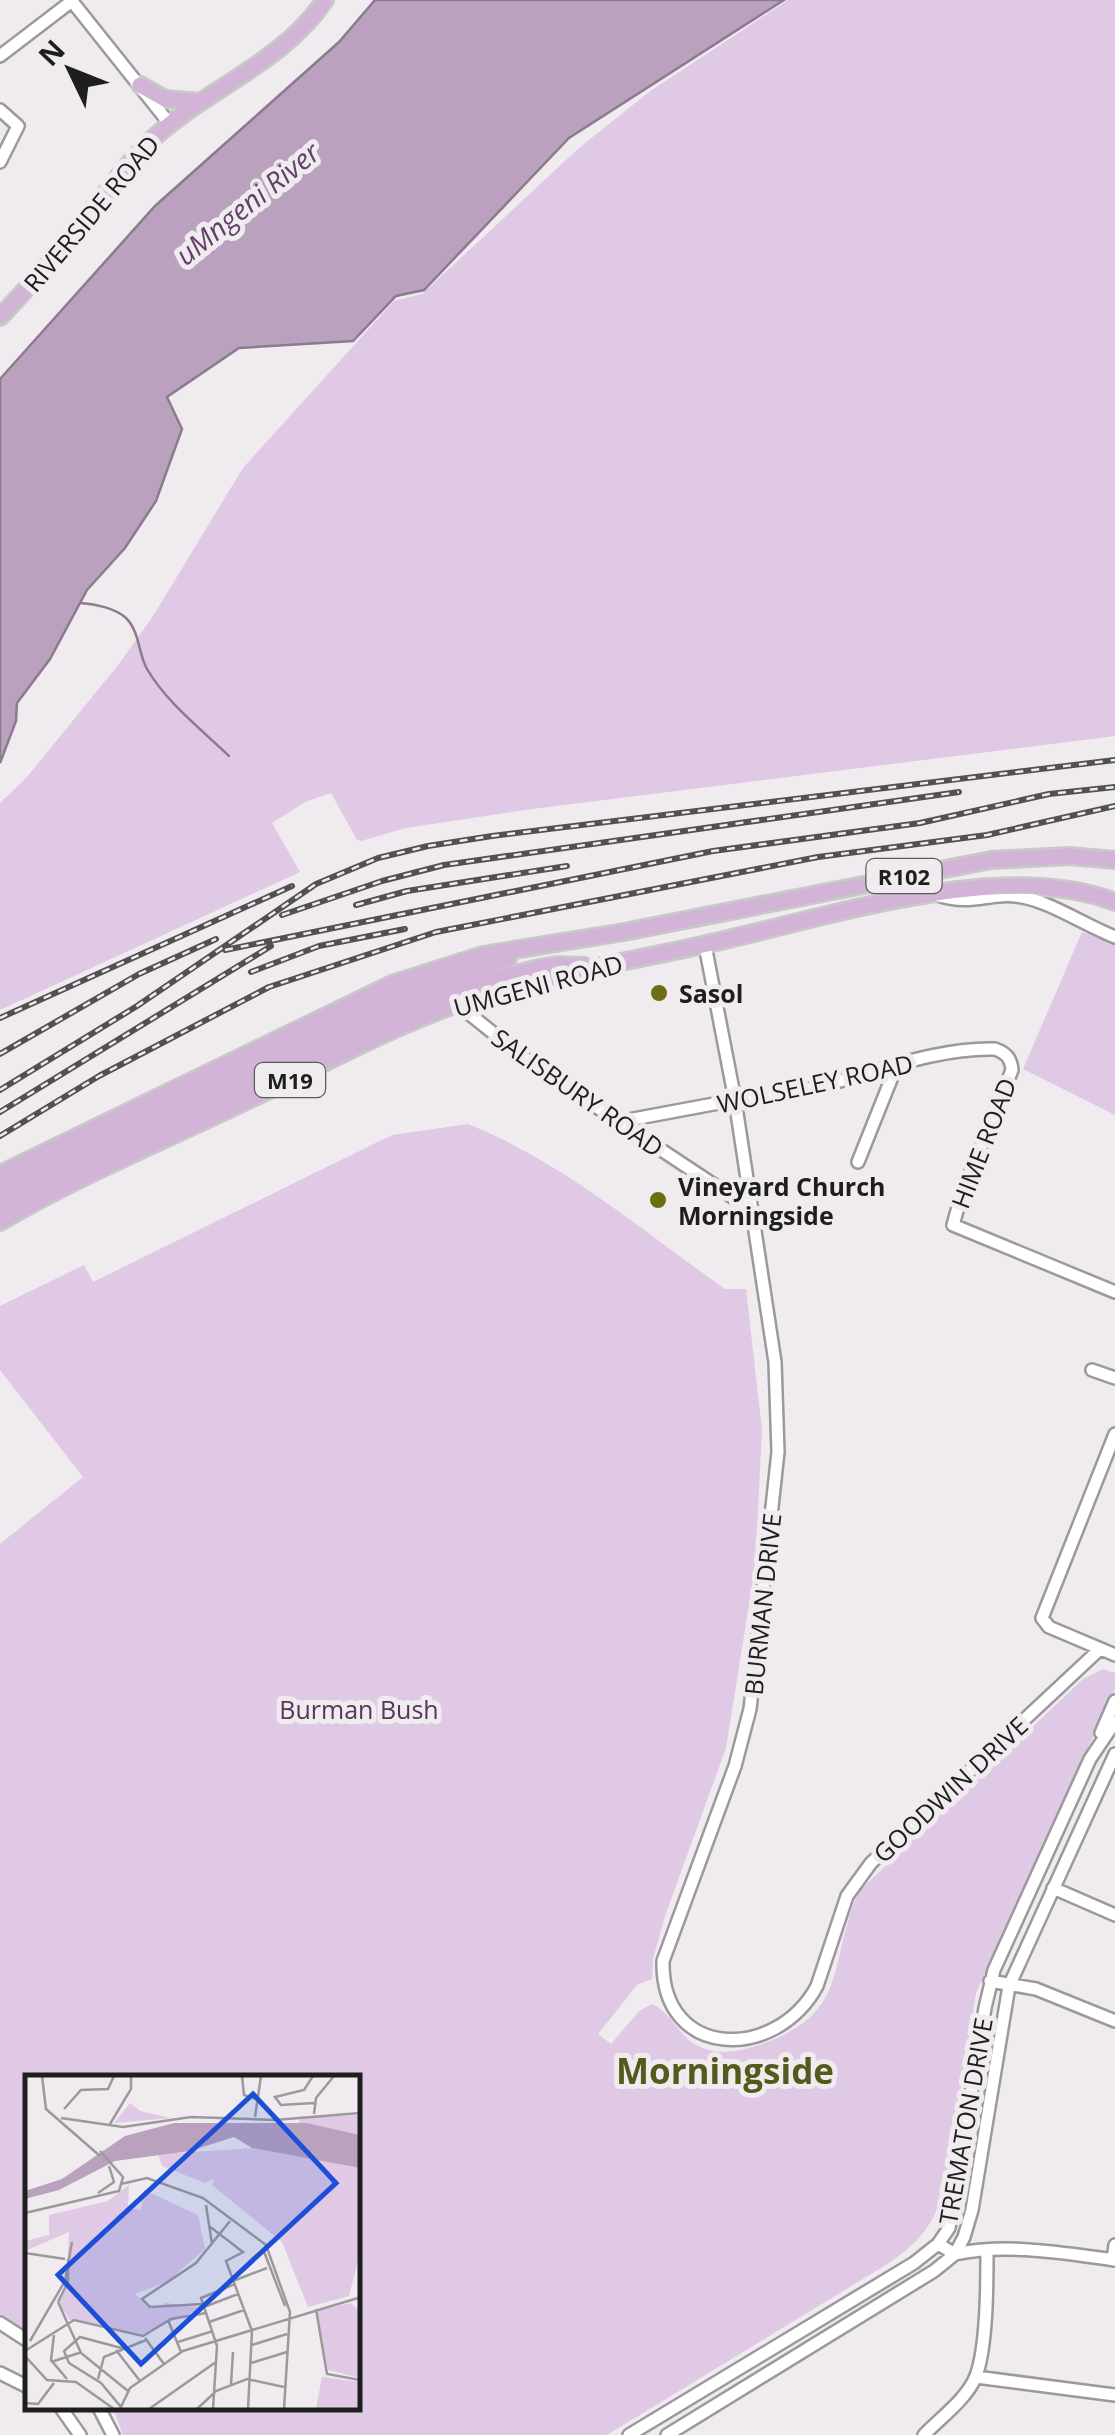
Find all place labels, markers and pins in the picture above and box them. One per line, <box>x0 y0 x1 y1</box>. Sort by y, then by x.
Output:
place label: Sasol <box>679 976 743 1010</box>
marker: Sasol <box>648 982 670 1004</box>
place label: Vineyard Church Morningside <box>678 1169 886 1232</box>
marker: Vineyard Church Morningside <box>647 1189 669 1211</box>

